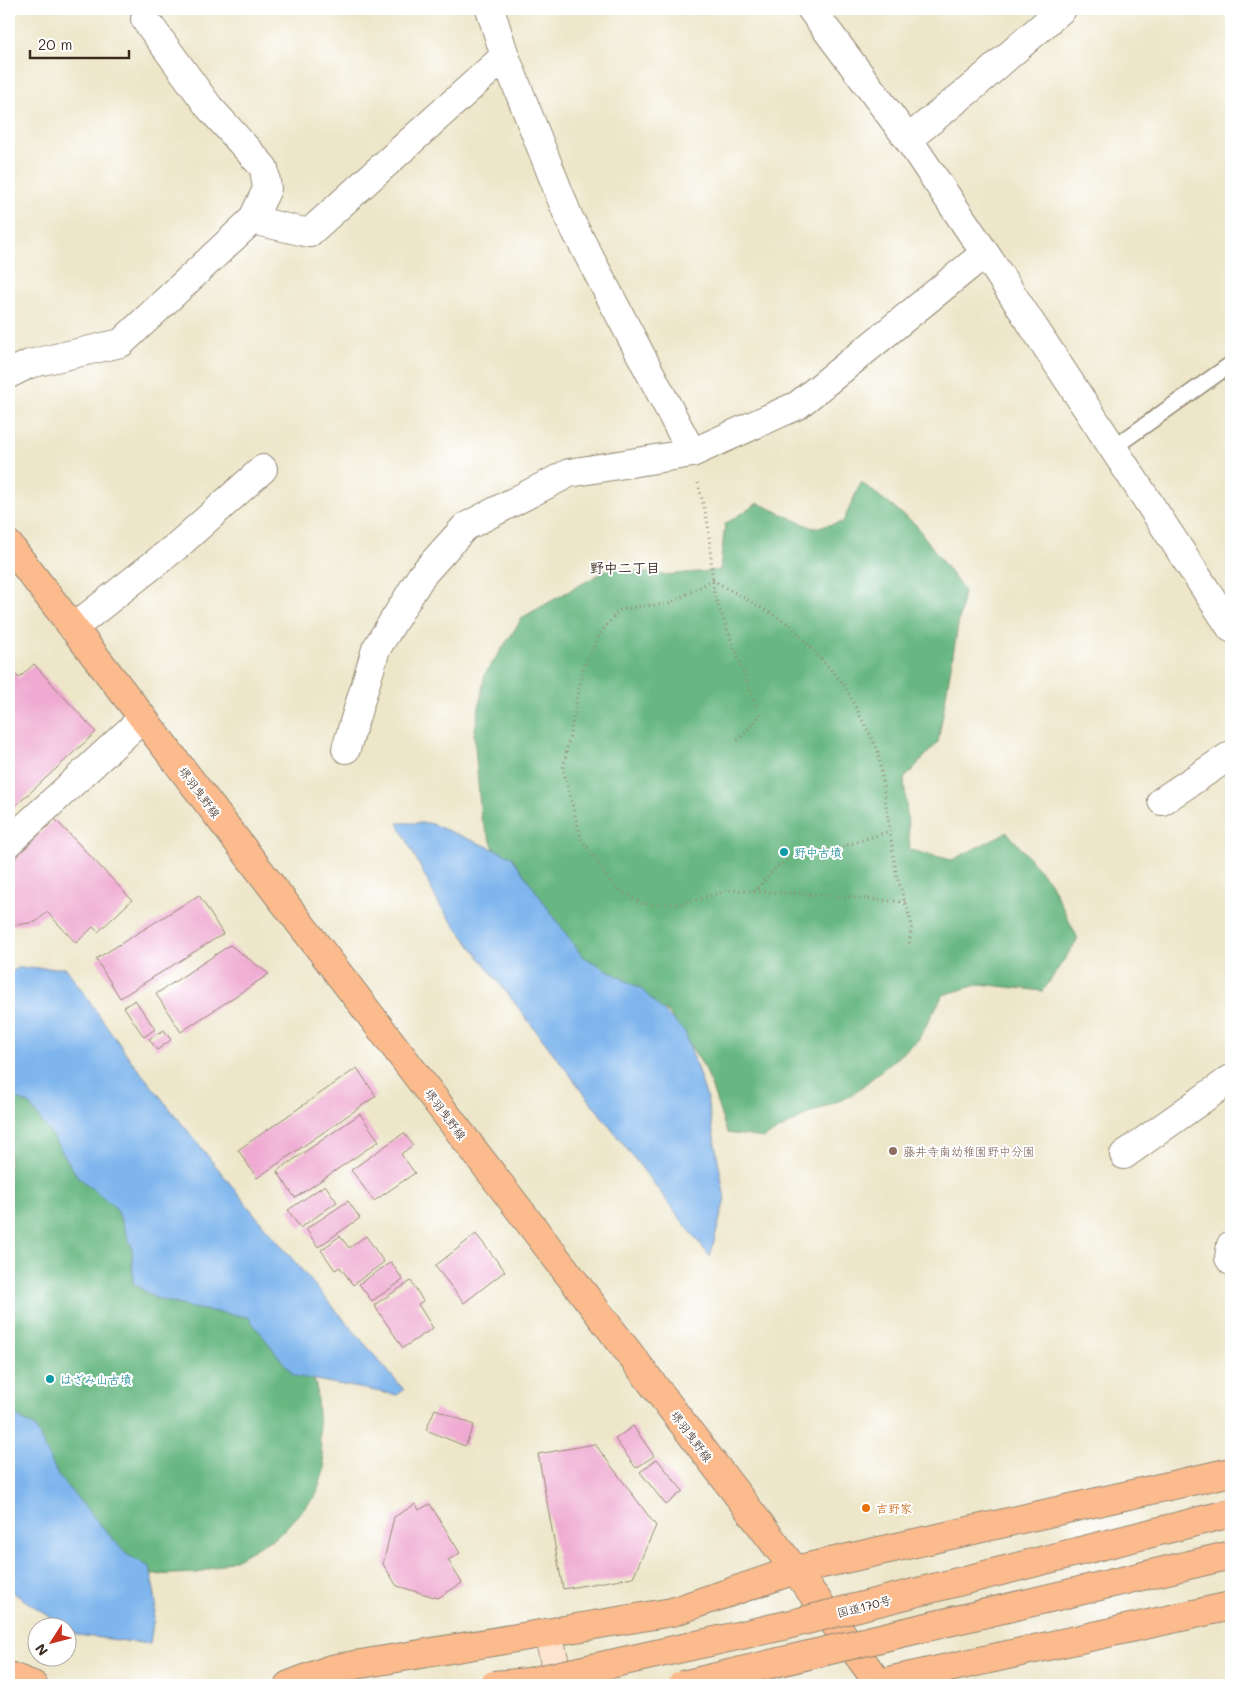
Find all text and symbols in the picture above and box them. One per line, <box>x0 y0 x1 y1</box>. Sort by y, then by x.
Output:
scale bar <box>30 28 129 60</box>
text: 20 m <box>38 34 72 54</box>
district label: 野中二丁目 <box>590 558 660 577</box>
street label: 堺羽曳野線 <box>176 763 224 821</box>
place label: 野中古墳 <box>794 844 842 860</box>
marker: 野中古墳 <box>778 846 790 858</box>
street label: 堺羽曳野線 <box>422 1085 470 1143</box>
place label: 藤井寺南幼稚園野中分園 <box>903 1143 1035 1159</box>
marker: 藤井寺南幼稚園野中分園 <box>887 1145 899 1157</box>
place label: はざみ山古墳 <box>60 1371 132 1387</box>
marker: はざみ山古墳 <box>44 1373 56 1385</box>
street label: 堺羽曳野線 <box>668 1407 716 1465</box>
place label: 吉野家 <box>876 1500 912 1516</box>
marker: 吉野家 <box>860 1502 872 1514</box>
street label: 国道170号 <box>835 1592 893 1620</box>
north arrow <box>28 1616 78 1666</box>
text: N <box>30 1640 52 1660</box>

